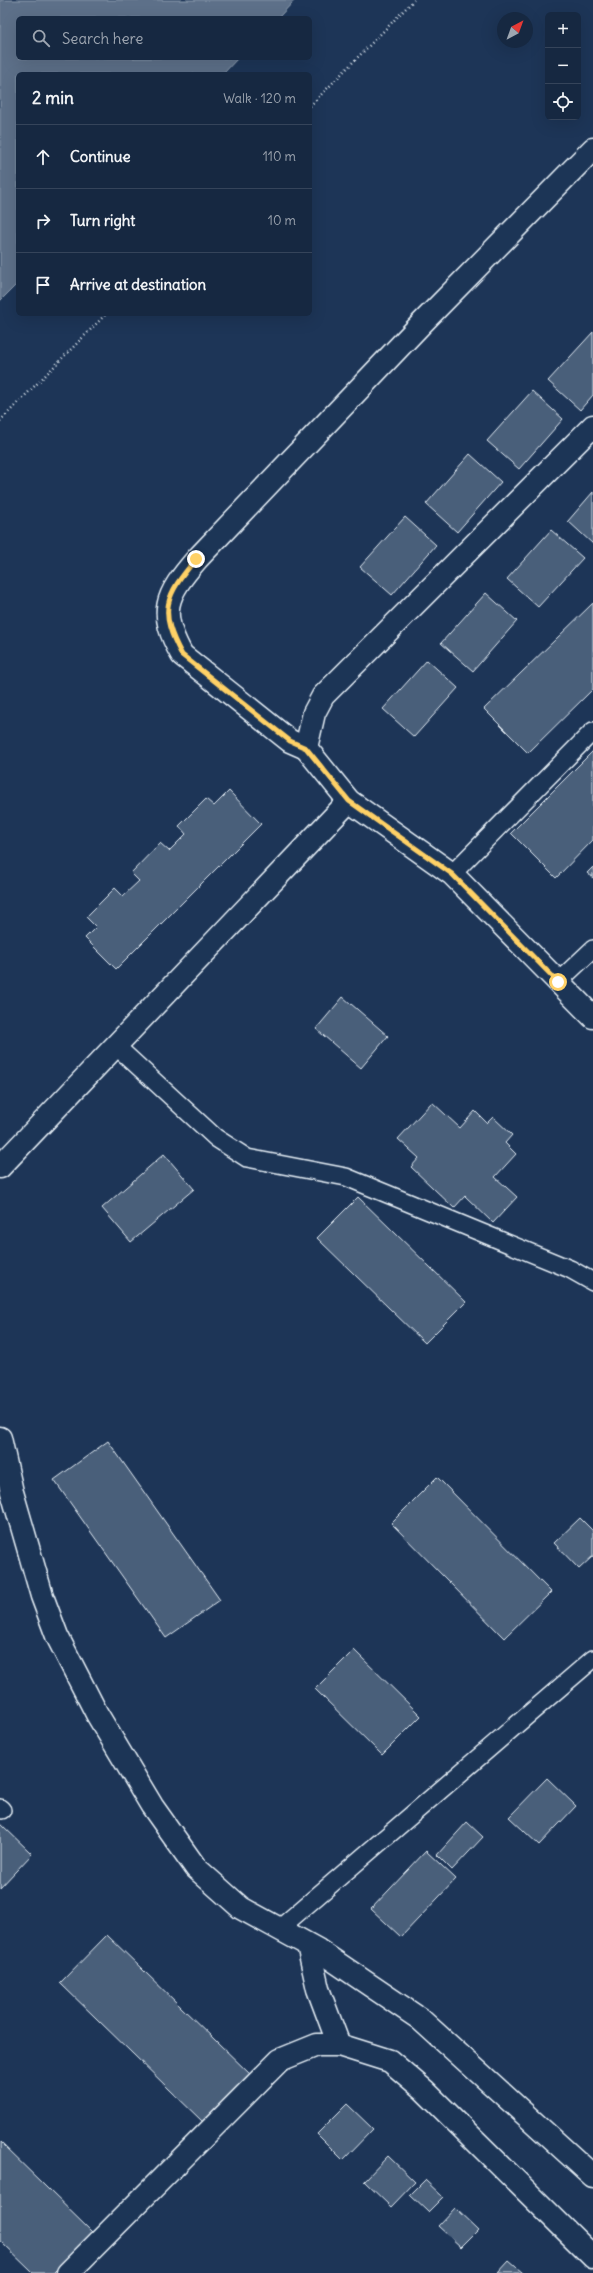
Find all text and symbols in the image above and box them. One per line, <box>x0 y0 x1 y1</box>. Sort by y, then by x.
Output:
north arrow <box>497 12 533 48</box>
map controls <box>545 12 581 120</box>
button: + <box>545 12 581 48</box>
search box <box>16 16 312 60</box>
icon: search <box>30 27 52 49</box>
text: Search here <box>62 29 143 48</box>
button: − <box>545 48 581 84</box>
button: locate <box>545 84 581 120</box>
text: 2 min <box>32 87 74 109</box>
text: Walk · 120 m <box>223 90 296 107</box>
icon: ahead <box>32 146 54 168</box>
text: Continue <box>70 147 131 166</box>
text: 110 m <box>263 148 296 165</box>
icon: right <box>32 210 54 232</box>
text: Turn right <box>70 211 135 230</box>
text: 10 m <box>268 212 296 229</box>
icon: arrive <box>32 274 54 296</box>
text: Arrive at destination <box>70 275 206 294</box>
route end <box>187 550 205 568</box>
route start <box>549 973 567 991</box>

